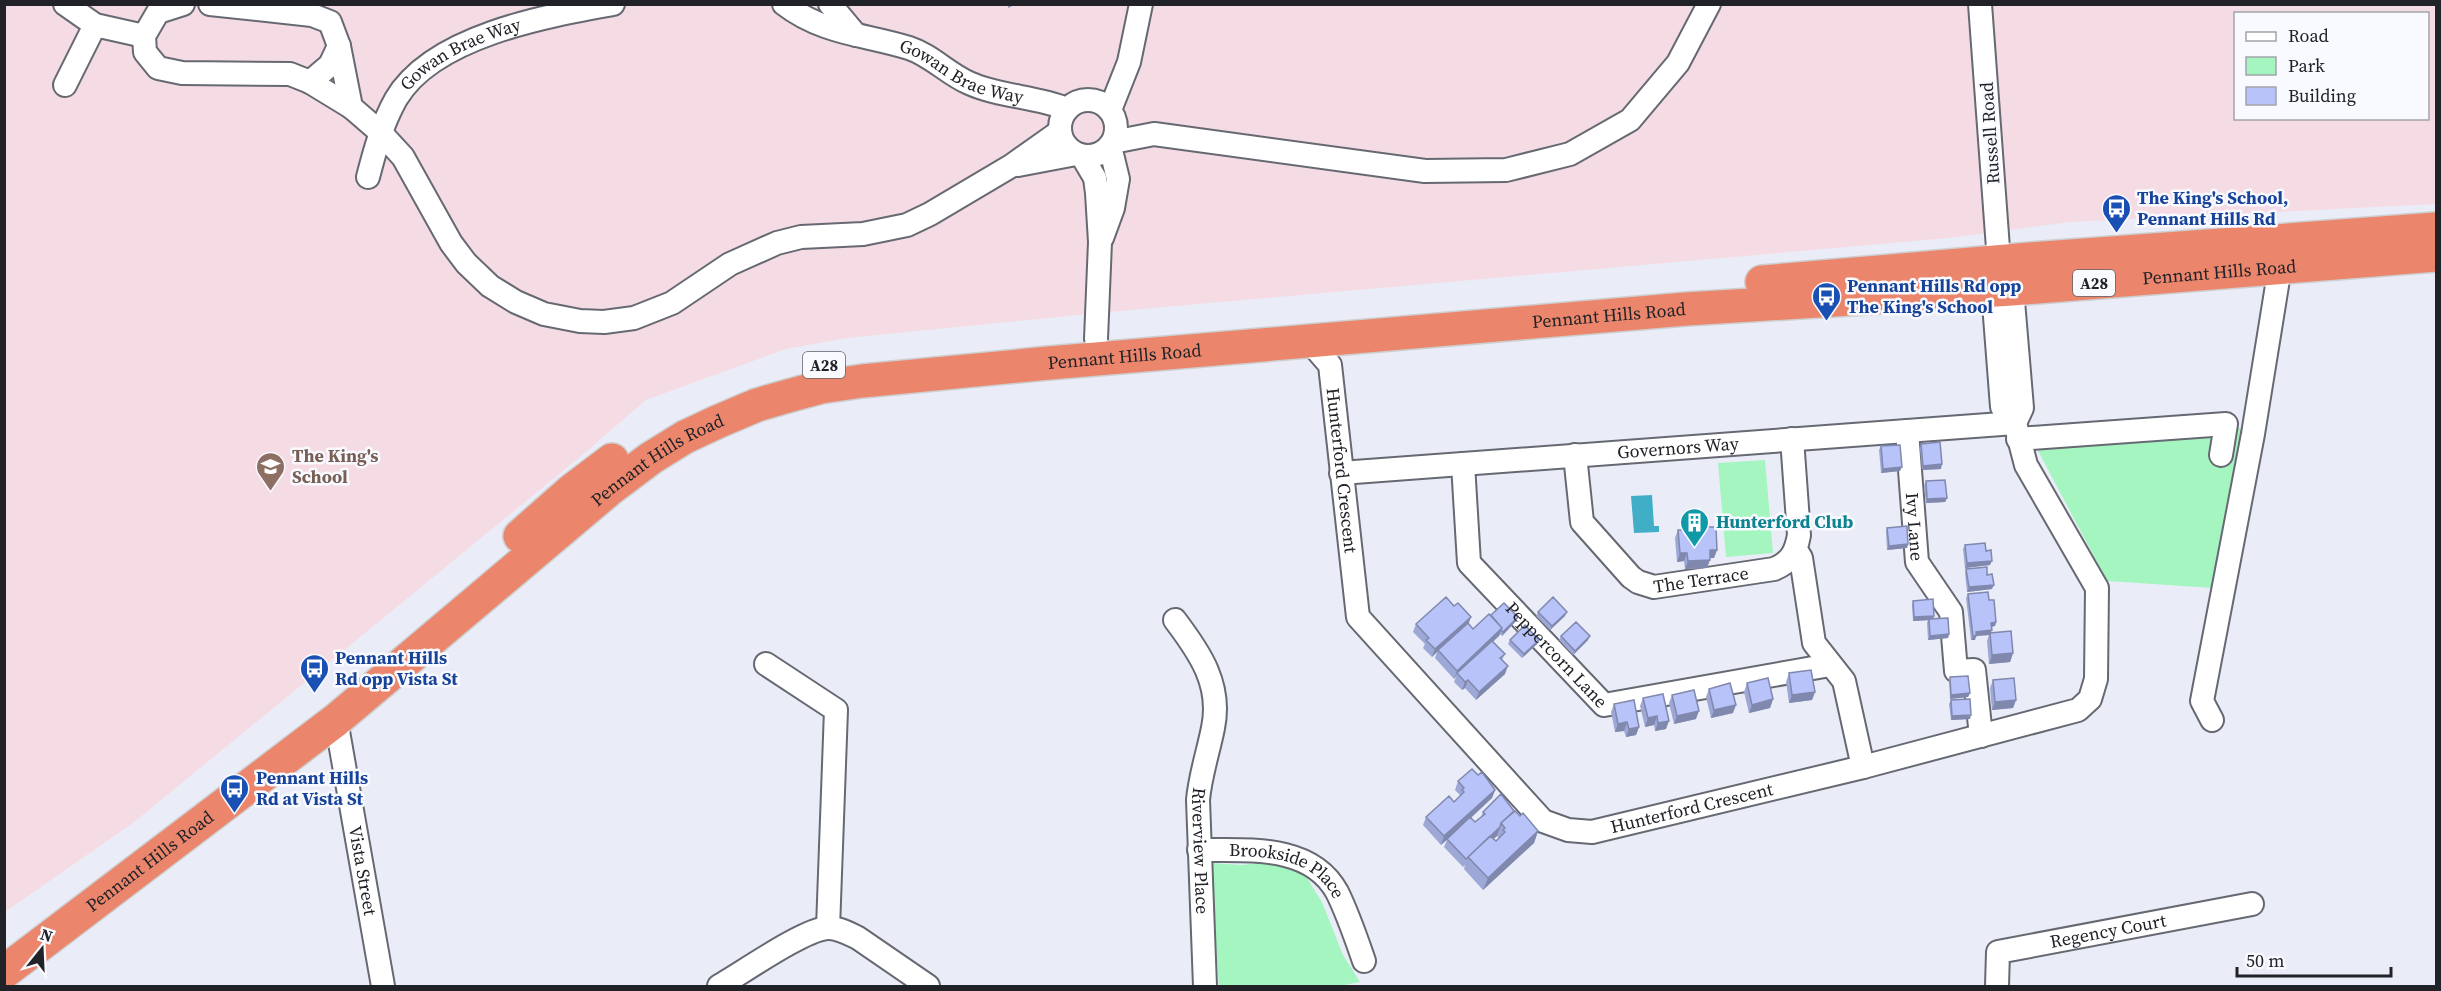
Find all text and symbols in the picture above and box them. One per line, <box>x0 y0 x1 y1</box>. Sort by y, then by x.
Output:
street label: Gowan Brae Way <box>394 11 524 96</box>
legend <box>2234 12 2429 120</box>
text: Road <box>2288 23 2329 48</box>
street label: Gowan Brae Way <box>897 33 1026 109</box>
text: Park <box>2288 53 2325 78</box>
street label: Russell Road <box>1973 81 2006 185</box>
text: Building <box>2288 83 2356 108</box>
place label: The King's School, Pennant Hills Rd <box>2137 185 2288 231</box>
bus stop icon: The King's School, Pennant Hills Rd <box>2100 192 2132 234</box>
street label: Pennant Hills Road <box>2141 253 2297 291</box>
road number: A28 <box>2073 270 2115 296</box>
place label: Pennant Hills Rd opp The King's School <box>1847 273 2021 319</box>
bus stop icon: Pennant Hills Rd opp The King's School <box>1810 280 1842 322</box>
street label: Pennant Hills Road <box>1531 296 1687 334</box>
street label: Pennant Hills Road <box>1047 337 1203 375</box>
road number: A28 <box>803 352 845 378</box>
street label: Hunterford Crescent <box>1321 386 1364 554</box>
street label: Pennant Hills Road <box>585 408 727 512</box>
street label: Governors Way <box>1616 430 1740 464</box>
place label: The King's School <box>292 443 378 489</box>
school or university icon: The King's School <box>255 450 287 492</box>
street label: Ivy Lane <box>1900 492 1930 562</box>
building icon: Hunterford Club <box>1679 506 1711 548</box>
place label: Hunterford Club <box>1716 509 1853 534</box>
street label: The Terrace <box>1652 560 1750 599</box>
street label: Peppercorn Lane <box>1500 596 1613 713</box>
place label: Pennant Hills Rd opp Vista St <box>335 645 458 691</box>
bus stop icon: Pennant Hills Rd opp Vista St <box>298 652 330 694</box>
place label: Pennant Hills Rd at Vista St <box>256 765 368 811</box>
bus stop icon: Pennant Hills Rd at Vista St <box>219 772 251 814</box>
street label: Hunterford Crescent <box>1608 776 1775 839</box>
street label: Riverview Place <box>1186 786 1215 915</box>
street label: Pennant Hills Road <box>80 804 219 918</box>
street label: Vista Street <box>343 824 383 917</box>
street label: Brookside Place <box>1229 837 1351 902</box>
street label: Regency Court <box>2048 907 2168 954</box>
north arrow <box>12 919 72 979</box>
text: N <box>38 922 56 947</box>
scale bar <box>2237 940 2392 978</box>
text: 50 m <box>2246 948 2284 973</box>

